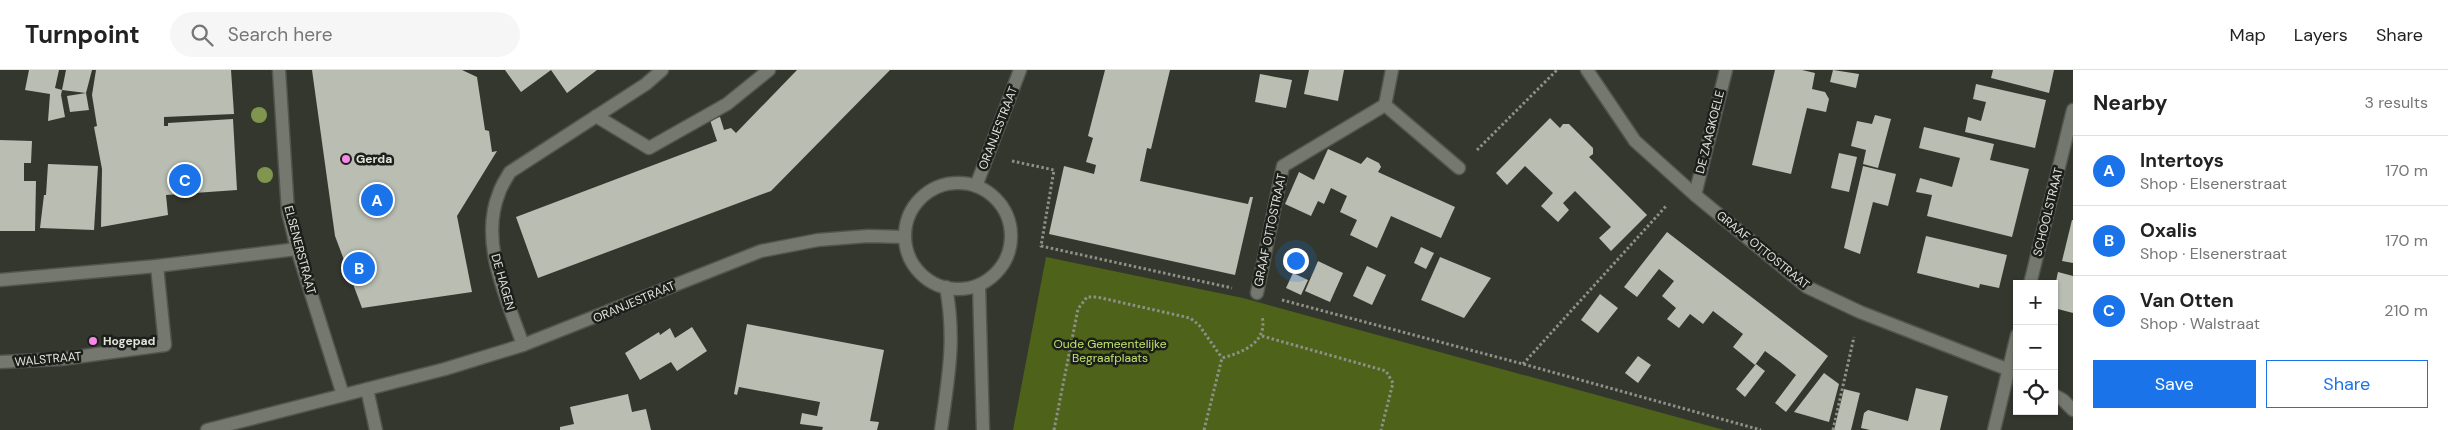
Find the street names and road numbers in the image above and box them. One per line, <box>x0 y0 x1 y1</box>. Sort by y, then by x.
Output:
street label: ORANJESTRAAT <box>975 84 1021 172</box>
street label: DE ZAAGKOELE <box>1692 89 1728 175</box>
street label: SCHOOLSTRAAT <box>2029 166 2067 258</box>
street label: GRAAF OTTOSTRAAT <box>1250 172 1290 288</box>
street label: ELSENERSTRAAT <box>280 204 320 296</box>
street label: GRAAF OTTOSTRAAT <box>1713 208 1813 293</box>
street label: DE HAGEN <box>487 252 519 312</box>
street label: ORANJESTRAAT <box>590 277 678 327</box>
street label: WALSTRAAT <box>14 348 82 370</box>

